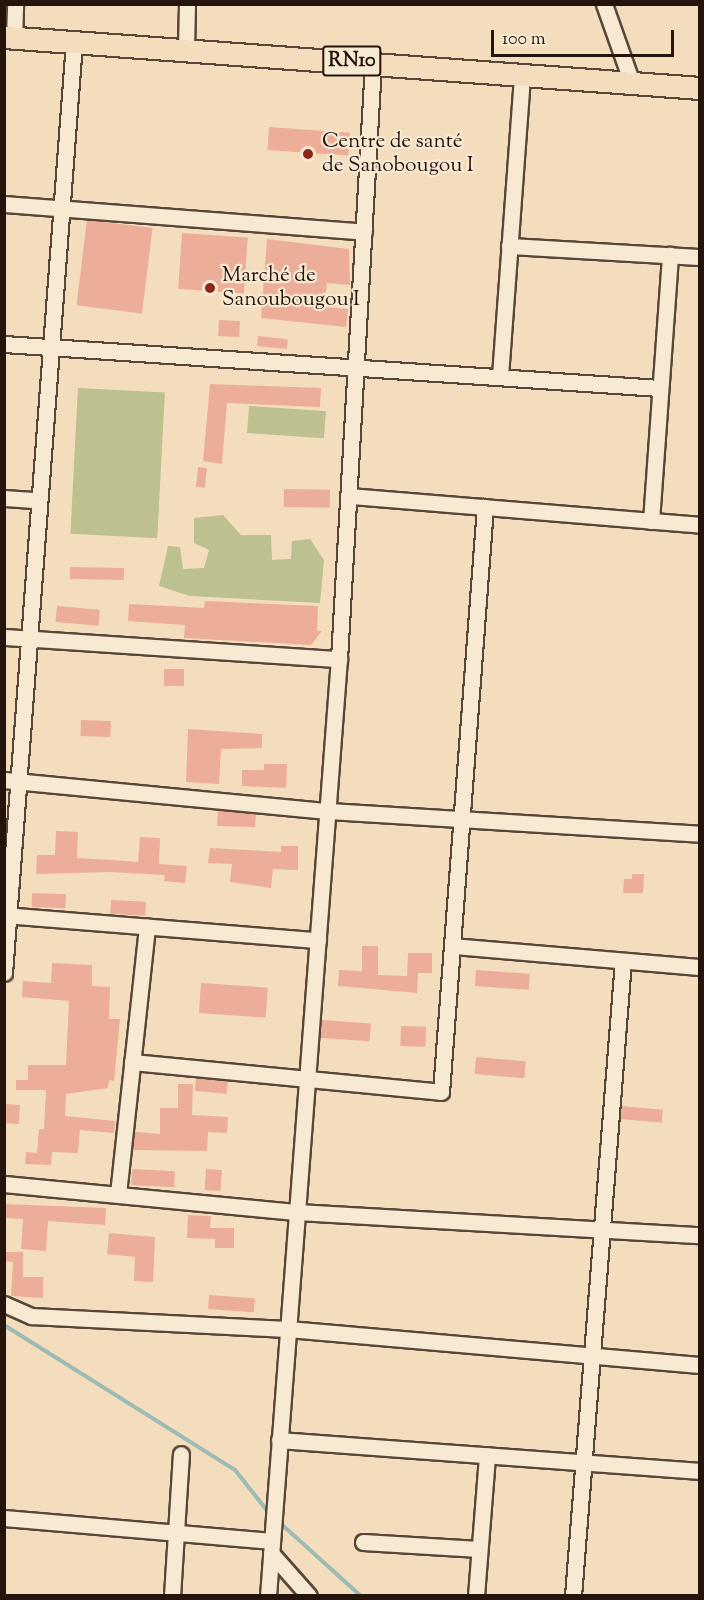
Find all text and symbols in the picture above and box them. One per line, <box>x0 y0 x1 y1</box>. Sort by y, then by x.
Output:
scale bar <box>494 18 677 56</box>
text: 100 m <box>502 27 546 53</box>
road number: RN10 <box>322 44 382 78</box>
place label: Centre de santé de Sanobougou I <box>322 129 474 179</box>
marker: Centre de santé de Sanobougou I <box>299 145 317 163</box>
place label: Marché de Sanoubougou I <box>222 263 360 313</box>
marker: Marché de Sanoubougou I <box>203 281 217 295</box>

